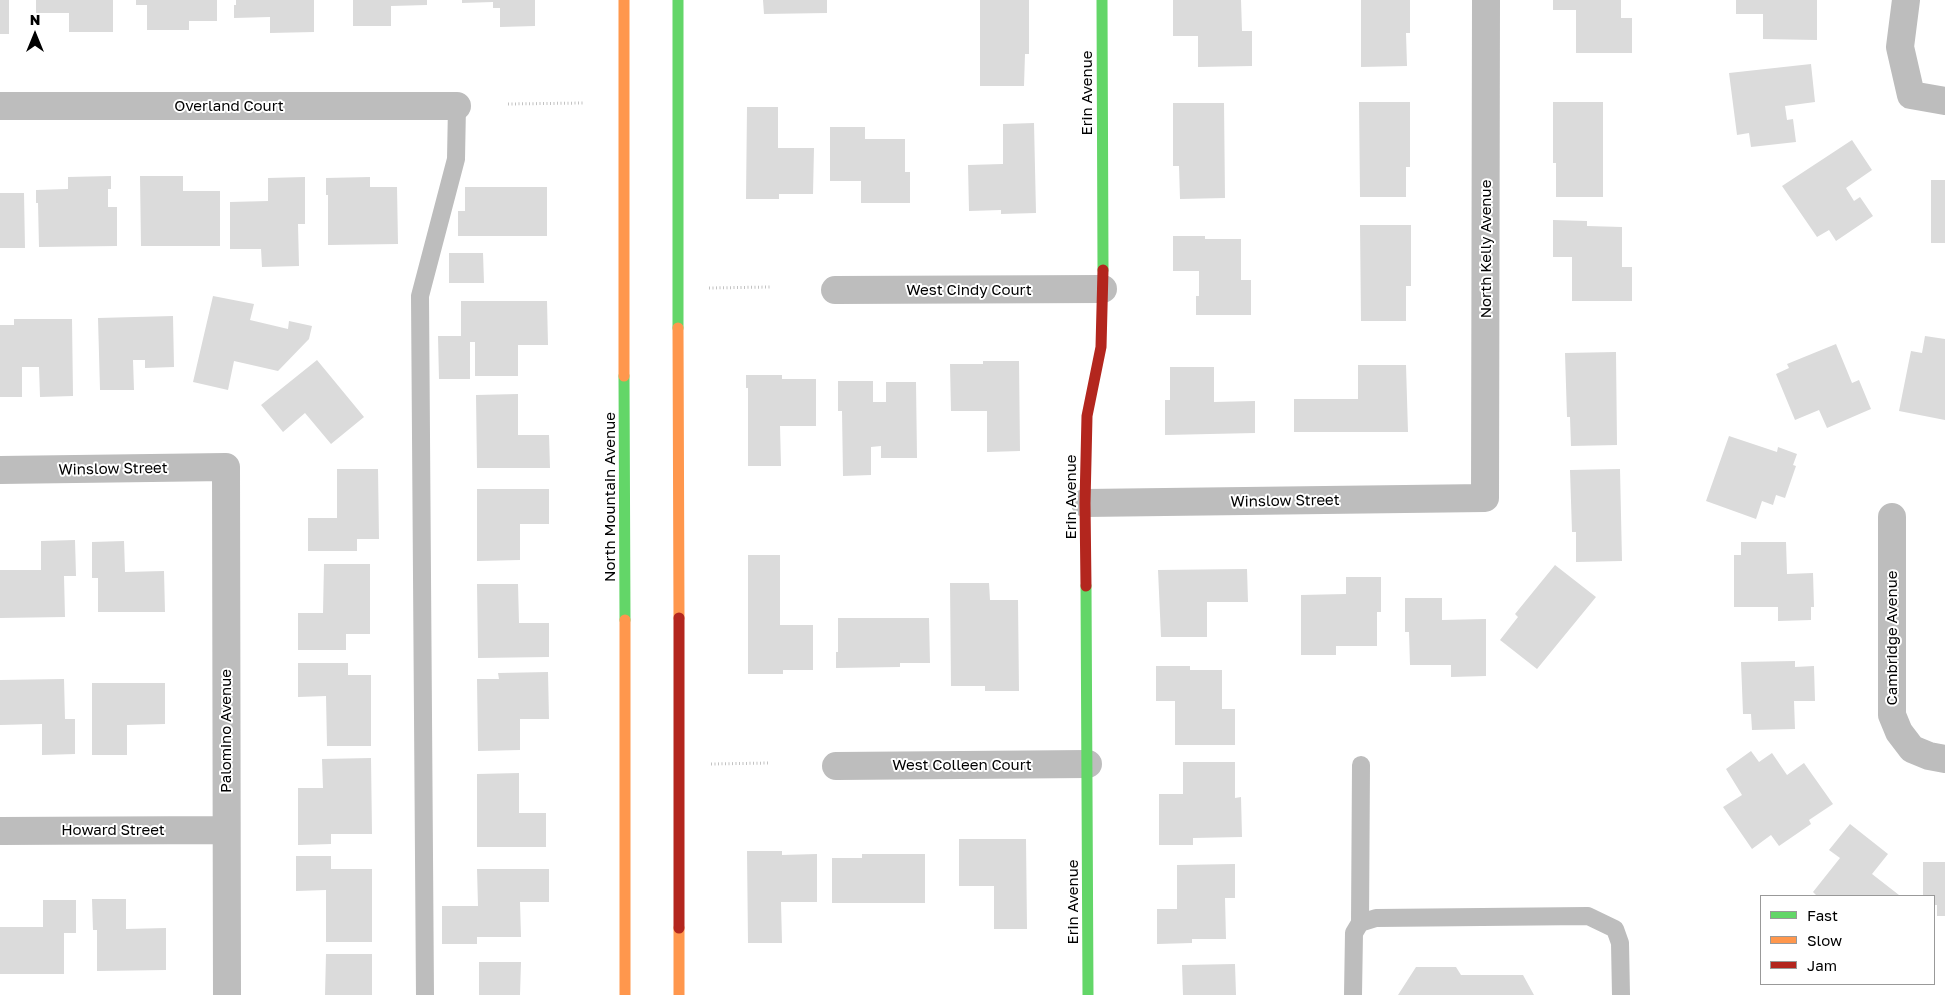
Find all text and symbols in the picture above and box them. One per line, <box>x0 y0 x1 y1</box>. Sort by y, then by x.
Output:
north arrow <box>10 10 60 60</box>
text: N <box>30 11 40 28</box>
street label: Erin Avenue <box>1078 51 1096 135</box>
street label: Overland Court <box>174 97 284 115</box>
street label: North Kelly Avenue <box>1477 180 1495 318</box>
street label: West Cindy Court <box>906 281 1032 299</box>
street label: North Mountain Avenue <box>601 412 619 582</box>
street label: Erin Avenue <box>1062 455 1080 539</box>
street label: Winslow Street <box>58 459 168 479</box>
street label: Winslow Street <box>1230 491 1340 511</box>
street label: Cambridge Avenue <box>1883 571 1901 705</box>
street label: Palomino Avenue <box>217 669 235 793</box>
street label: West Colleen Court <box>892 756 1032 774</box>
street label: Howard Street <box>61 821 165 839</box>
street label: Erin Avenue <box>1064 860 1082 944</box>
legend <box>1760 895 1935 985</box>
text: Fast <box>1807 906 1838 924</box>
text: Slow <box>1807 931 1842 949</box>
text: Jam <box>1807 956 1837 974</box>

